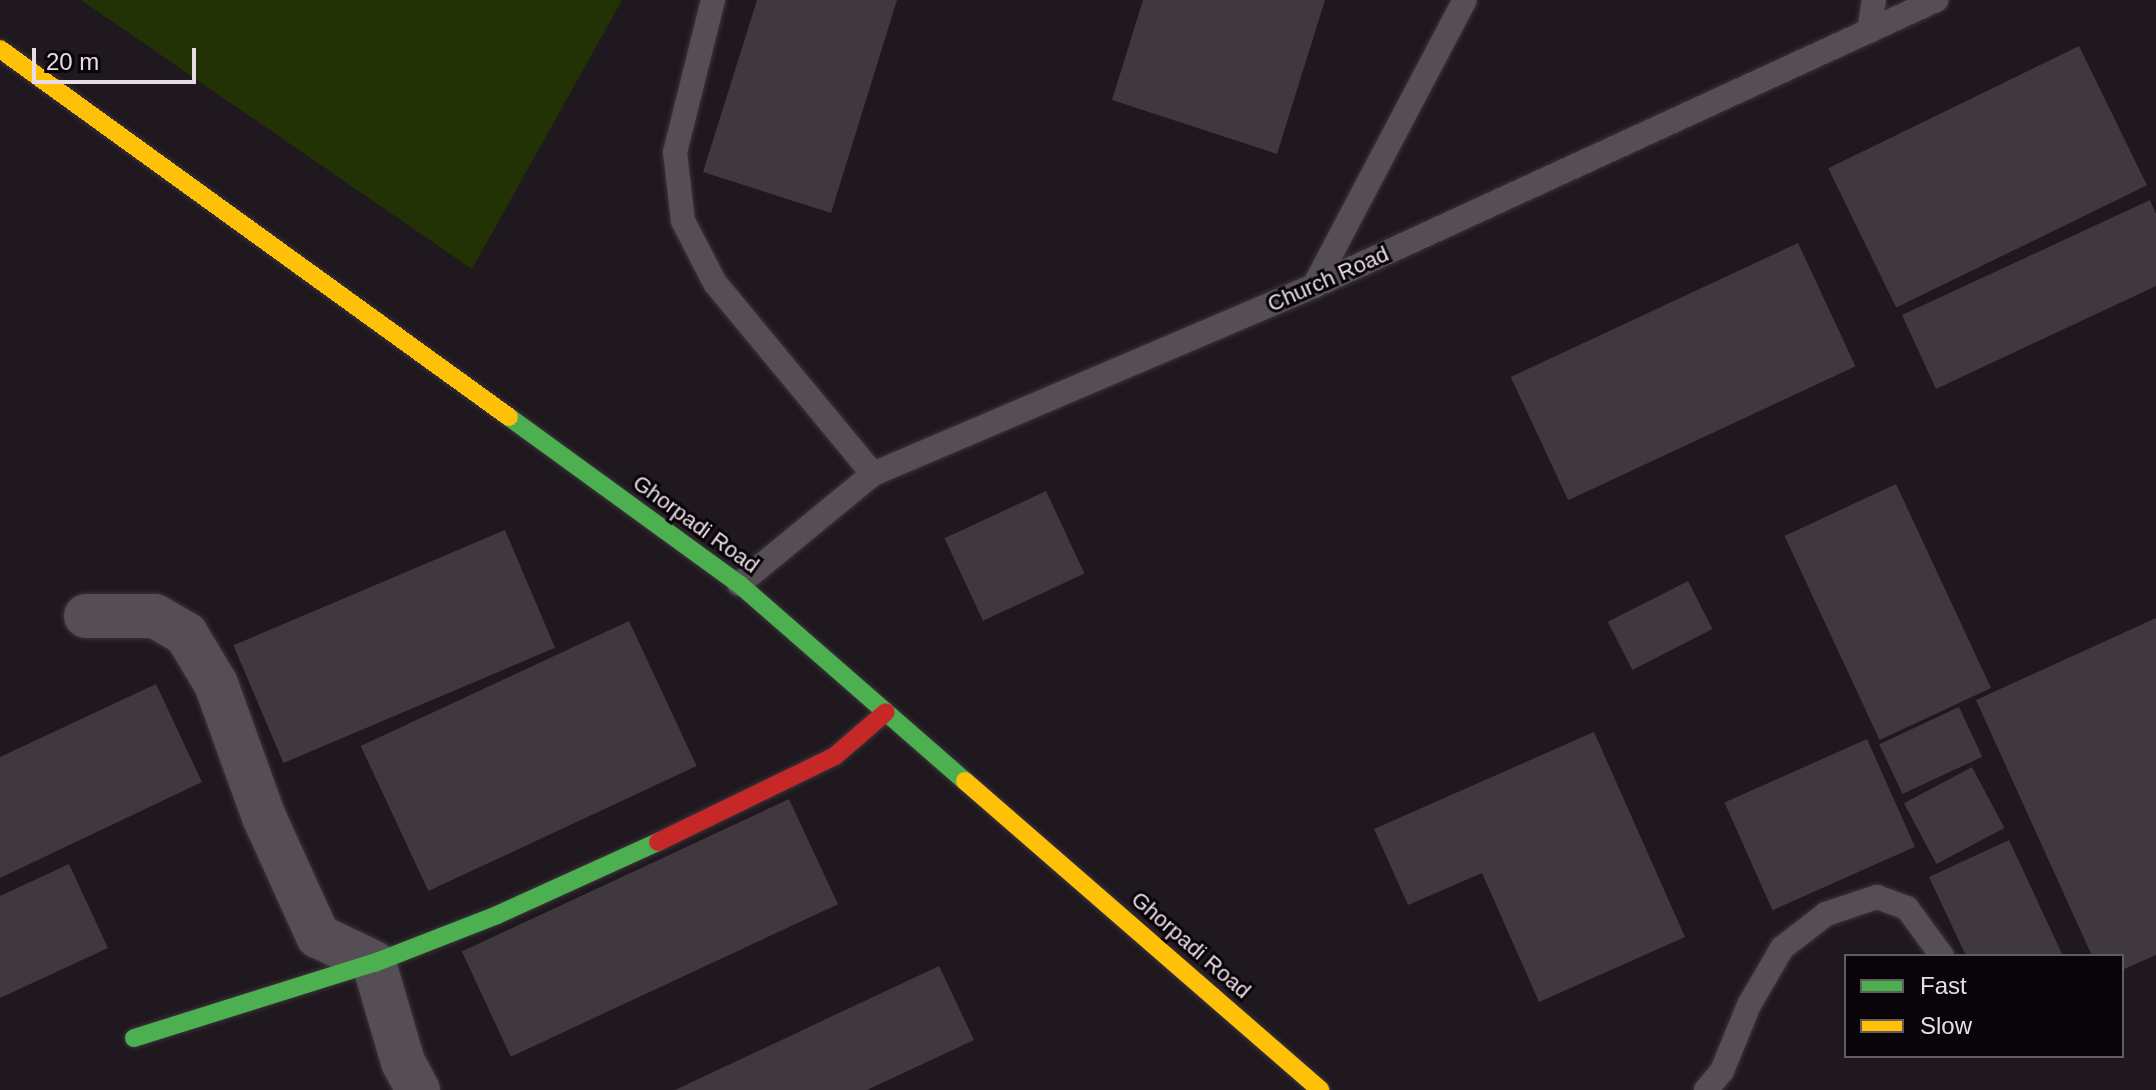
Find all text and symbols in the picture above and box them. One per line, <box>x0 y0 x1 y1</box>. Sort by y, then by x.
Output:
scale bar <box>36 32 200 82</box>
text: 20 m <box>46 48 99 75</box>
street label: Church Road <box>1263 241 1393 317</box>
street label: Ghorpadi Road <box>628 469 764 579</box>
street label: Ghorpadi Road <box>1126 886 1256 1004</box>
legend <box>1844 954 2124 1058</box>
text: Fast <box>1920 972 1967 999</box>
text: Slow <box>1920 1012 1972 1039</box>

